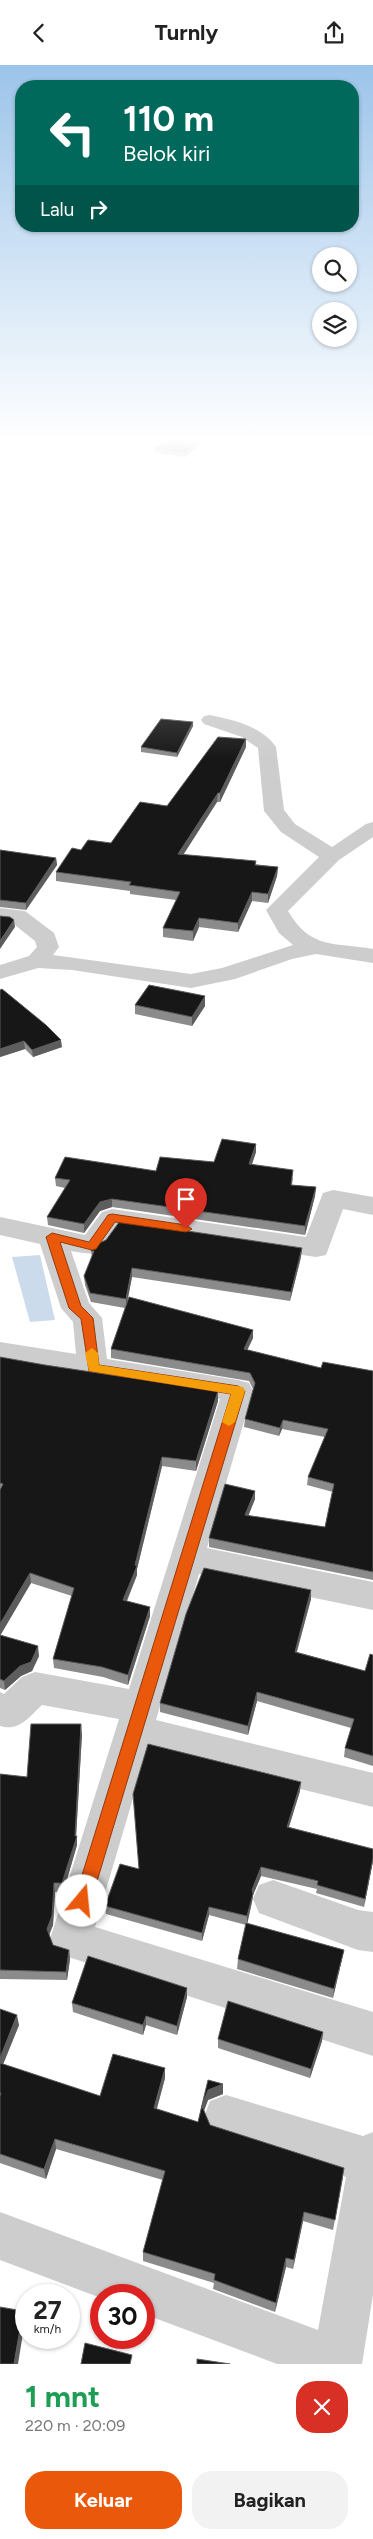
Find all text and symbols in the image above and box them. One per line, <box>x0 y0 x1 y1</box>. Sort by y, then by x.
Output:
icon: back <box>25 19 53 47</box>
text: Turnly <box>155 19 218 46</box>
icon: share <box>320 19 348 47</box>
text: 110 m <box>123 98 214 140</box>
icon: left <box>40 100 105 165</box>
text: Belok kiri <box>123 140 210 167</box>
icon: right <box>84 195 112 223</box>
text: Lalu <box>40 198 74 221</box>
map controls <box>312 247 357 347</box>
button: search <box>312 247 357 292</box>
button: layers <box>312 302 357 347</box>
pin <box>165 1178 207 1229</box>
icon: arrive <box>172 1185 200 1213</box>
position arrow <box>55 1874 107 1926</box>
speed limit sign: 30 <box>90 2284 155 2349</box>
text: 27 <box>33 2295 62 2325</box>
text: km/h <box>34 2322 61 2336</box>
text: 1 mnt <box>25 2378 100 2415</box>
button: close <box>296 2381 348 2433</box>
text: 220 m · 20:09 <box>25 2416 125 2435</box>
button: Keluar <box>25 2471 182 2529</box>
button: Bagikan <box>192 2471 348 2529</box>

